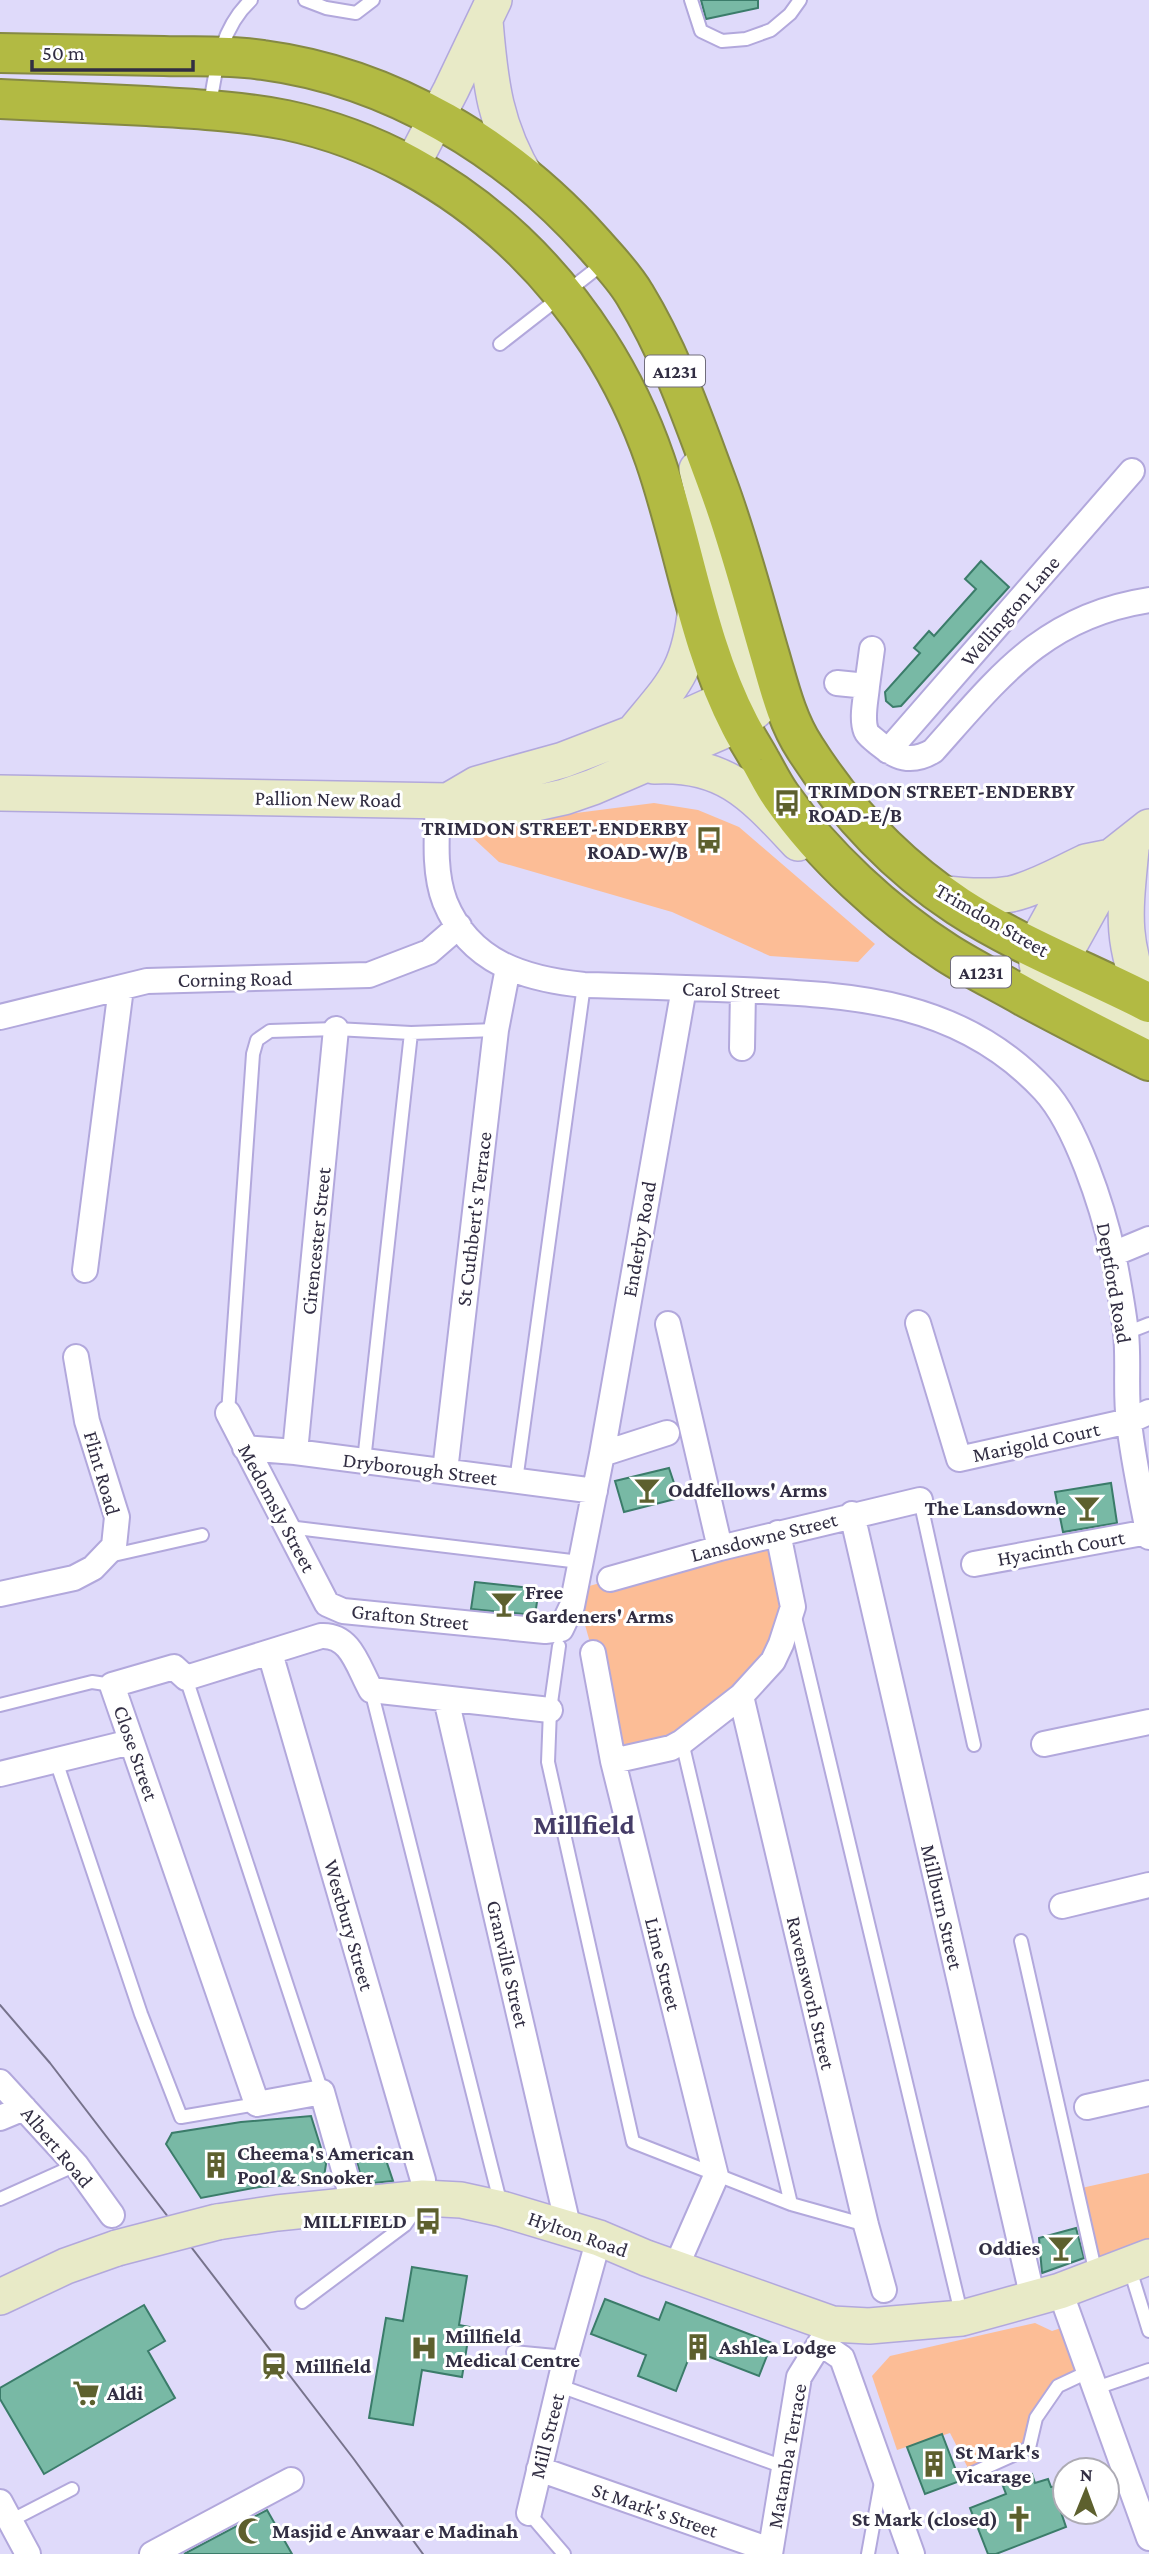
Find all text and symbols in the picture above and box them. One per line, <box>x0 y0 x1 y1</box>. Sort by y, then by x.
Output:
scale bar <box>32 28 192 72</box>
text: 50 m <box>42 41 85 65</box>
road number: A1231 <box>645 356 705 386</box>
street label: Wellington Lane <box>955 551 1065 671</box>
place label: TRIMDON STREET-ENDERBY ROAD-E/B <box>808 779 1075 827</box>
street label: Pallion New Road <box>254 786 402 812</box>
bus stop icon: TRIMDON STREET-ENDERBY ROAD-E/B <box>772 788 802 818</box>
place label: TRIMDON STREET-ENDERBY ROAD-W/B <box>421 816 688 864</box>
bus stop icon: TRIMDON STREET-ENDERBY ROAD-W/B <box>694 825 724 855</box>
street label: Trimdon Street <box>931 878 1054 963</box>
road number: A1231 <box>951 956 1011 988</box>
street label: Corning Road <box>177 966 293 992</box>
street label: Carol Street <box>682 976 781 1004</box>
street label: St Cuthbert's Terrace <box>451 1130 497 1308</box>
street label: Cirencester Street <box>296 1165 336 1316</box>
street label: Enderby Road <box>617 1179 661 1299</box>
street label: Deptford Road <box>1092 1221 1136 1345</box>
street label: Marigold Court <box>970 1417 1103 1467</box>
street label: Flint Road <box>79 1428 125 1518</box>
street label: Medomsly Street <box>233 1440 321 1577</box>
street label: Dryborough Street <box>341 1448 500 1491</box>
bar icon: Oddfellows' Arms <box>632 1475 662 1505</box>
place label: Oddfellows' Arms <box>668 1478 828 1502</box>
bar icon: The Lansdowne <box>1072 1493 1102 1523</box>
place label: The Lansdowne <box>925 1496 1066 1520</box>
street label: Lansdowne Street <box>688 1507 841 1567</box>
street label: Hyacinth Court <box>995 1525 1128 1571</box>
place label: Free Gardeners' Arms <box>525 1580 674 1628</box>
bar icon: Free Gardeners' Arms <box>489 1589 519 1619</box>
street label: Grafton Street <box>350 1599 471 1635</box>
street label: Close Street <box>109 1702 164 1805</box>
district label: Millfield <box>533 1809 635 1840</box>
street label: Millburn Street <box>916 1842 968 1973</box>
street label: Westbury Street <box>319 1857 379 1994</box>
street label: Granville Street <box>482 1898 535 2031</box>
street label: Ravensworh Street <box>782 1914 841 2073</box>
street label: Lime Street <box>640 1915 686 2014</box>
street label: Albert Road <box>16 2102 98 2192</box>
place label: Cheema's American Pool & Snooker <box>237 2141 414 2189</box>
building icon: Cheema's American Pool & Snooker <box>201 2150 231 2180</box>
bus stop icon: MILLFIELD <box>413 2206 443 2236</box>
street label: Hylton Road <box>525 2206 631 2262</box>
place label: MILLFIELD <box>303 2209 407 2233</box>
bar icon: Oddies <box>1046 2233 1076 2263</box>
place label: Oddies <box>978 2236 1040 2260</box>
place label: Millfield Medical Centre <box>445 2324 580 2372</box>
building icon: Ashlea Lodge <box>683 2332 713 2362</box>
hospital icon: Millfield Medical Centre <box>409 2333 439 2363</box>
place label: Ashlea Lodge <box>718 2335 836 2359</box>
station icon: Millfield <box>259 2351 289 2381</box>
place label: Millfield <box>295 2354 372 2378</box>
supermarket icon: Aldi <box>71 2378 101 2408</box>
place label: Aldi <box>106 2381 143 2405</box>
street label: Matamba Terrace <box>762 2382 812 2530</box>
street label: Mill Street <box>525 2390 569 2481</box>
place label: St Mark's Vicarage <box>954 2440 1040 2488</box>
building icon: St Mark's Vicarage <box>919 2449 949 2479</box>
north arrow <box>1051 2456 1121 2526</box>
text: N <box>1080 2464 1093 2485</box>
street label: St Mark's Street <box>589 2477 722 2543</box>
church icon: St Mark (closed) <box>1004 2504 1034 2534</box>
place label: St Mark (closed) <box>852 2507 998 2531</box>
mosque icon: Masjid e Anwaar e Madinah <box>236 2516 266 2546</box>
place label: Masjid e Anwaar e Madinah <box>272 2519 518 2543</box>

